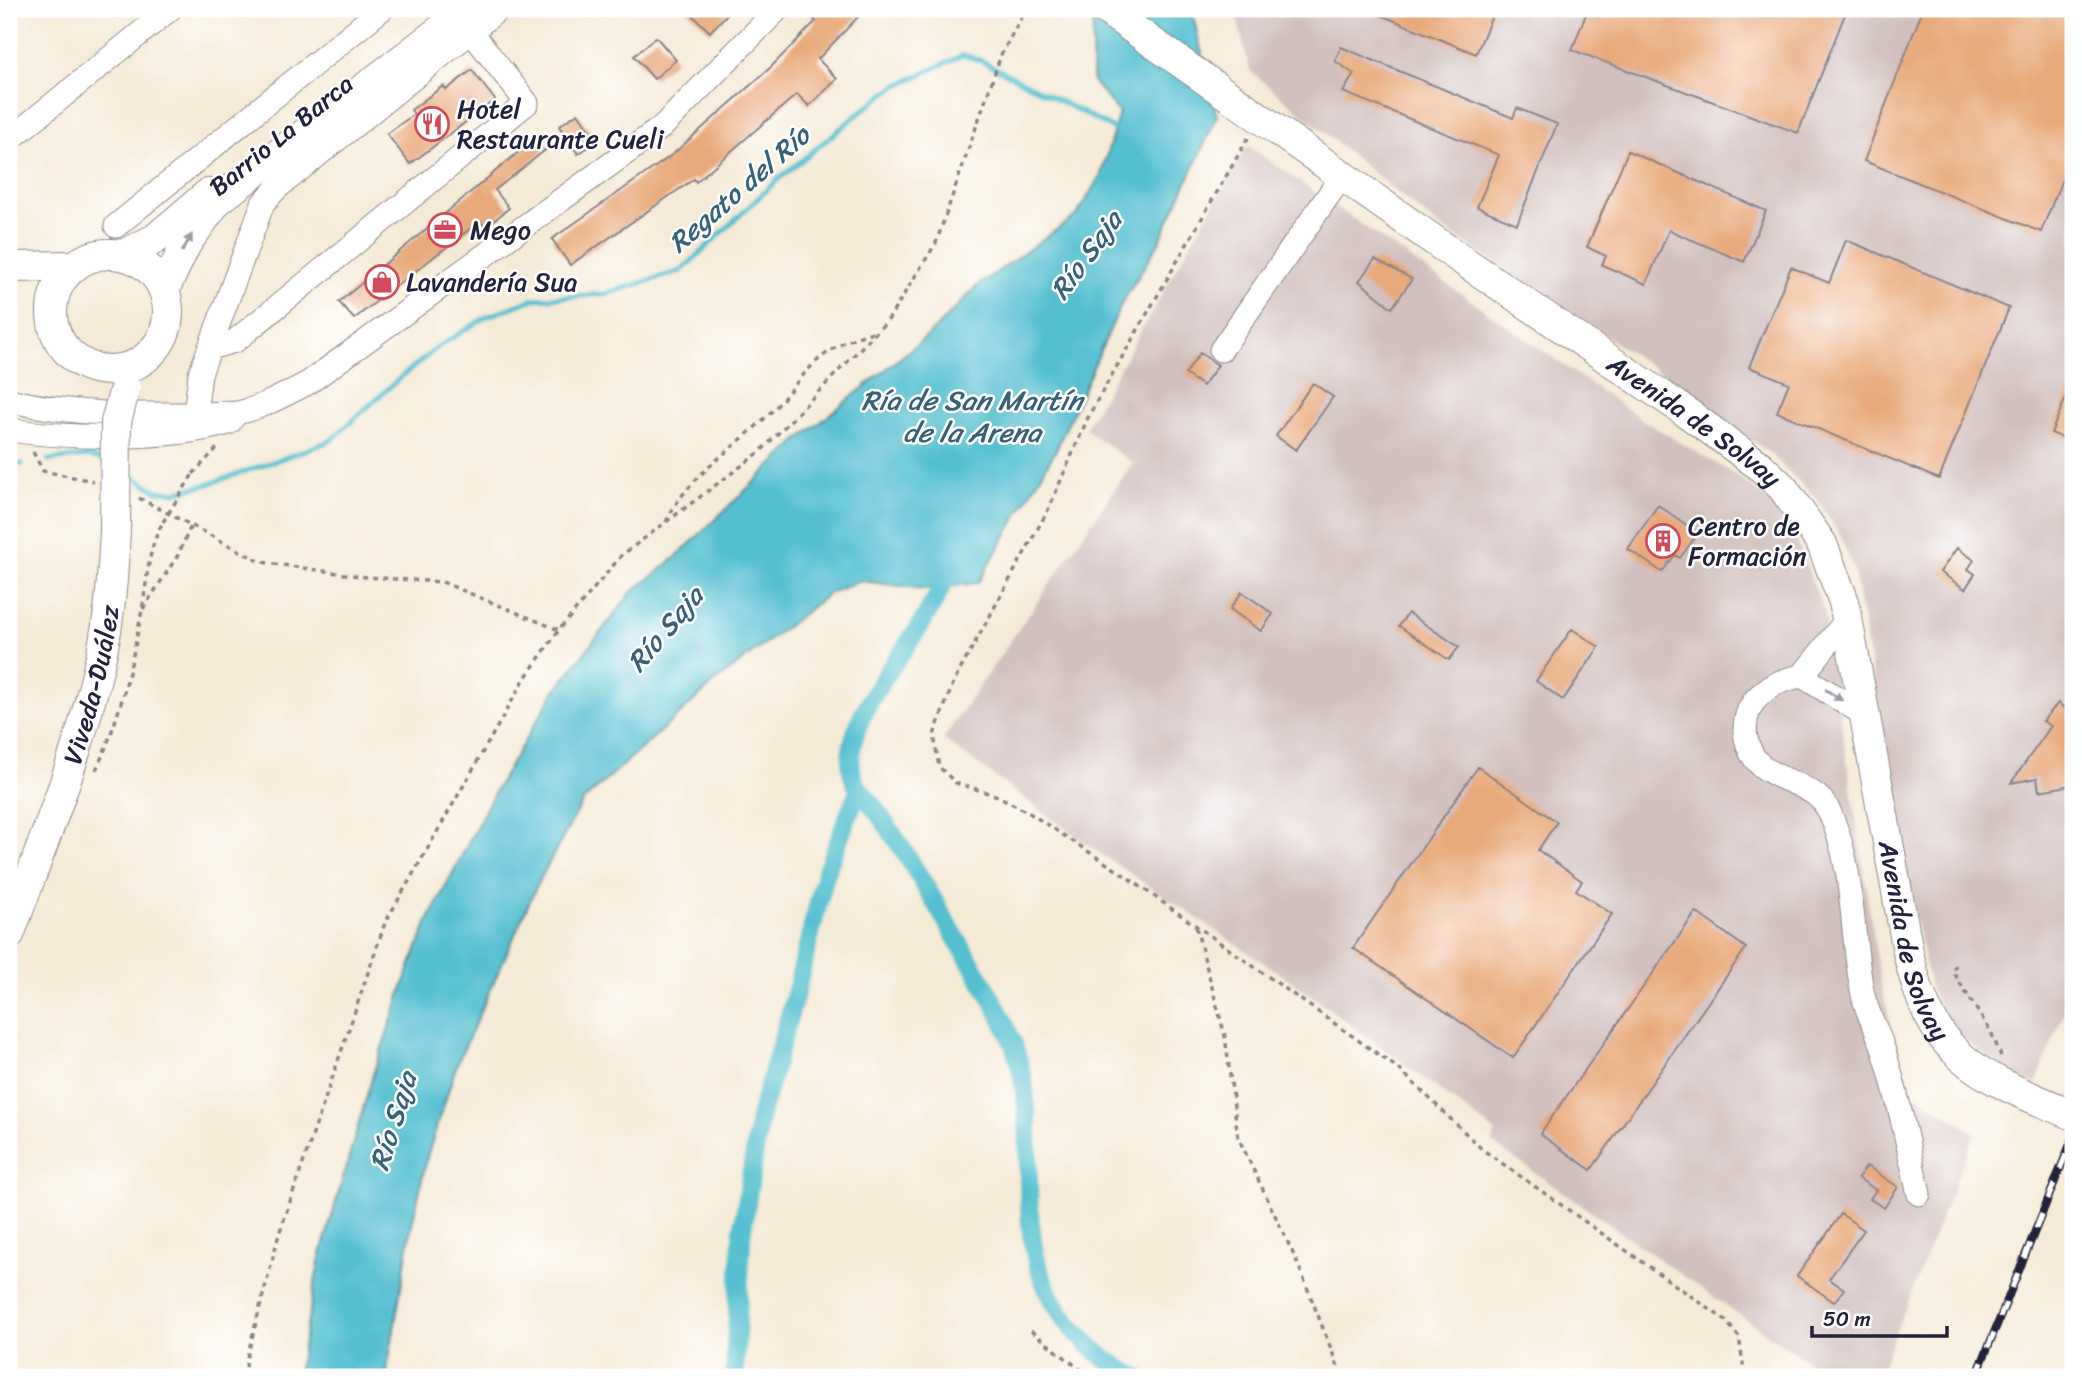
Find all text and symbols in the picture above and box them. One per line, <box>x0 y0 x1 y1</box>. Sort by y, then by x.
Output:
street label: Barrio La Barca <box>198 62 364 208</box>
place label: Hotel Restaurante Cueli <box>457 86 665 162</box>
restaurant icon: Hotel Restaurante Cueli <box>413 105 451 143</box>
water label: Regato del Río <box>656 112 823 265</box>
water label: Río Saja <box>1036 197 1137 310</box>
place label: Mego <box>470 207 531 253</box>
office icon: Mego <box>426 211 464 249</box>
one-way arrow <box>181 234 193 253</box>
place label: Lavandería Sua <box>406 259 577 305</box>
shop icon: Lavandería Sua <box>363 263 401 301</box>
street label: Avenida de Solvay <box>1597 341 1793 499</box>
water label: Ría de San Martín de la Arena <box>861 376 1085 457</box>
place label: Centro de Formación <box>1688 503 1806 579</box>
building icon: Centro de Formación <box>1644 522 1682 560</box>
water label: Río Saja <box>614 572 718 683</box>
street label: Viveda-Duález <box>49 602 132 770</box>
one-way arrow <box>1825 688 1844 701</box>
street label: Avenida de Solvay <box>1865 836 1963 1052</box>
water label: Río Saja <box>355 1063 432 1176</box>
scale bar <box>1812 1295 1947 1339</box>
text: 50 m <box>1823 1300 1871 1338</box>

